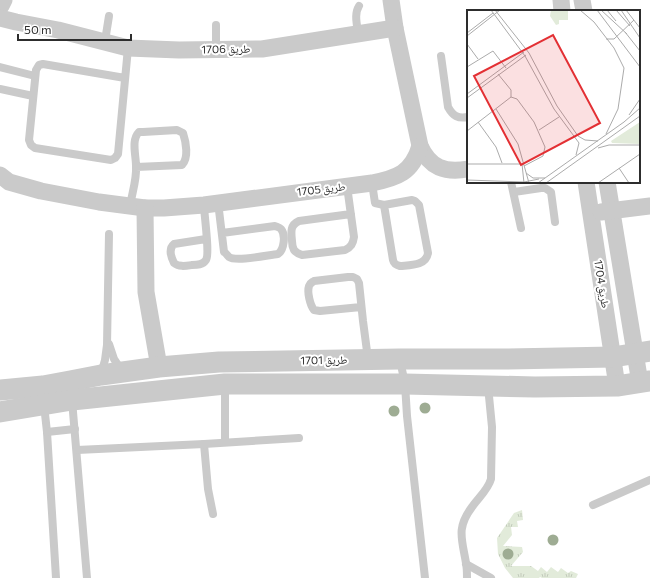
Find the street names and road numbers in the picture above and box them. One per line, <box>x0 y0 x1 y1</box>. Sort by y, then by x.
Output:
street label: طريق 1706 <box>201 42 251 56</box>
street label: طريق 1705 <box>296 179 346 199</box>
street label: طريق 1704 <box>591 259 613 309</box>
street label: طريق 1701 <box>300 353 348 367</box>

